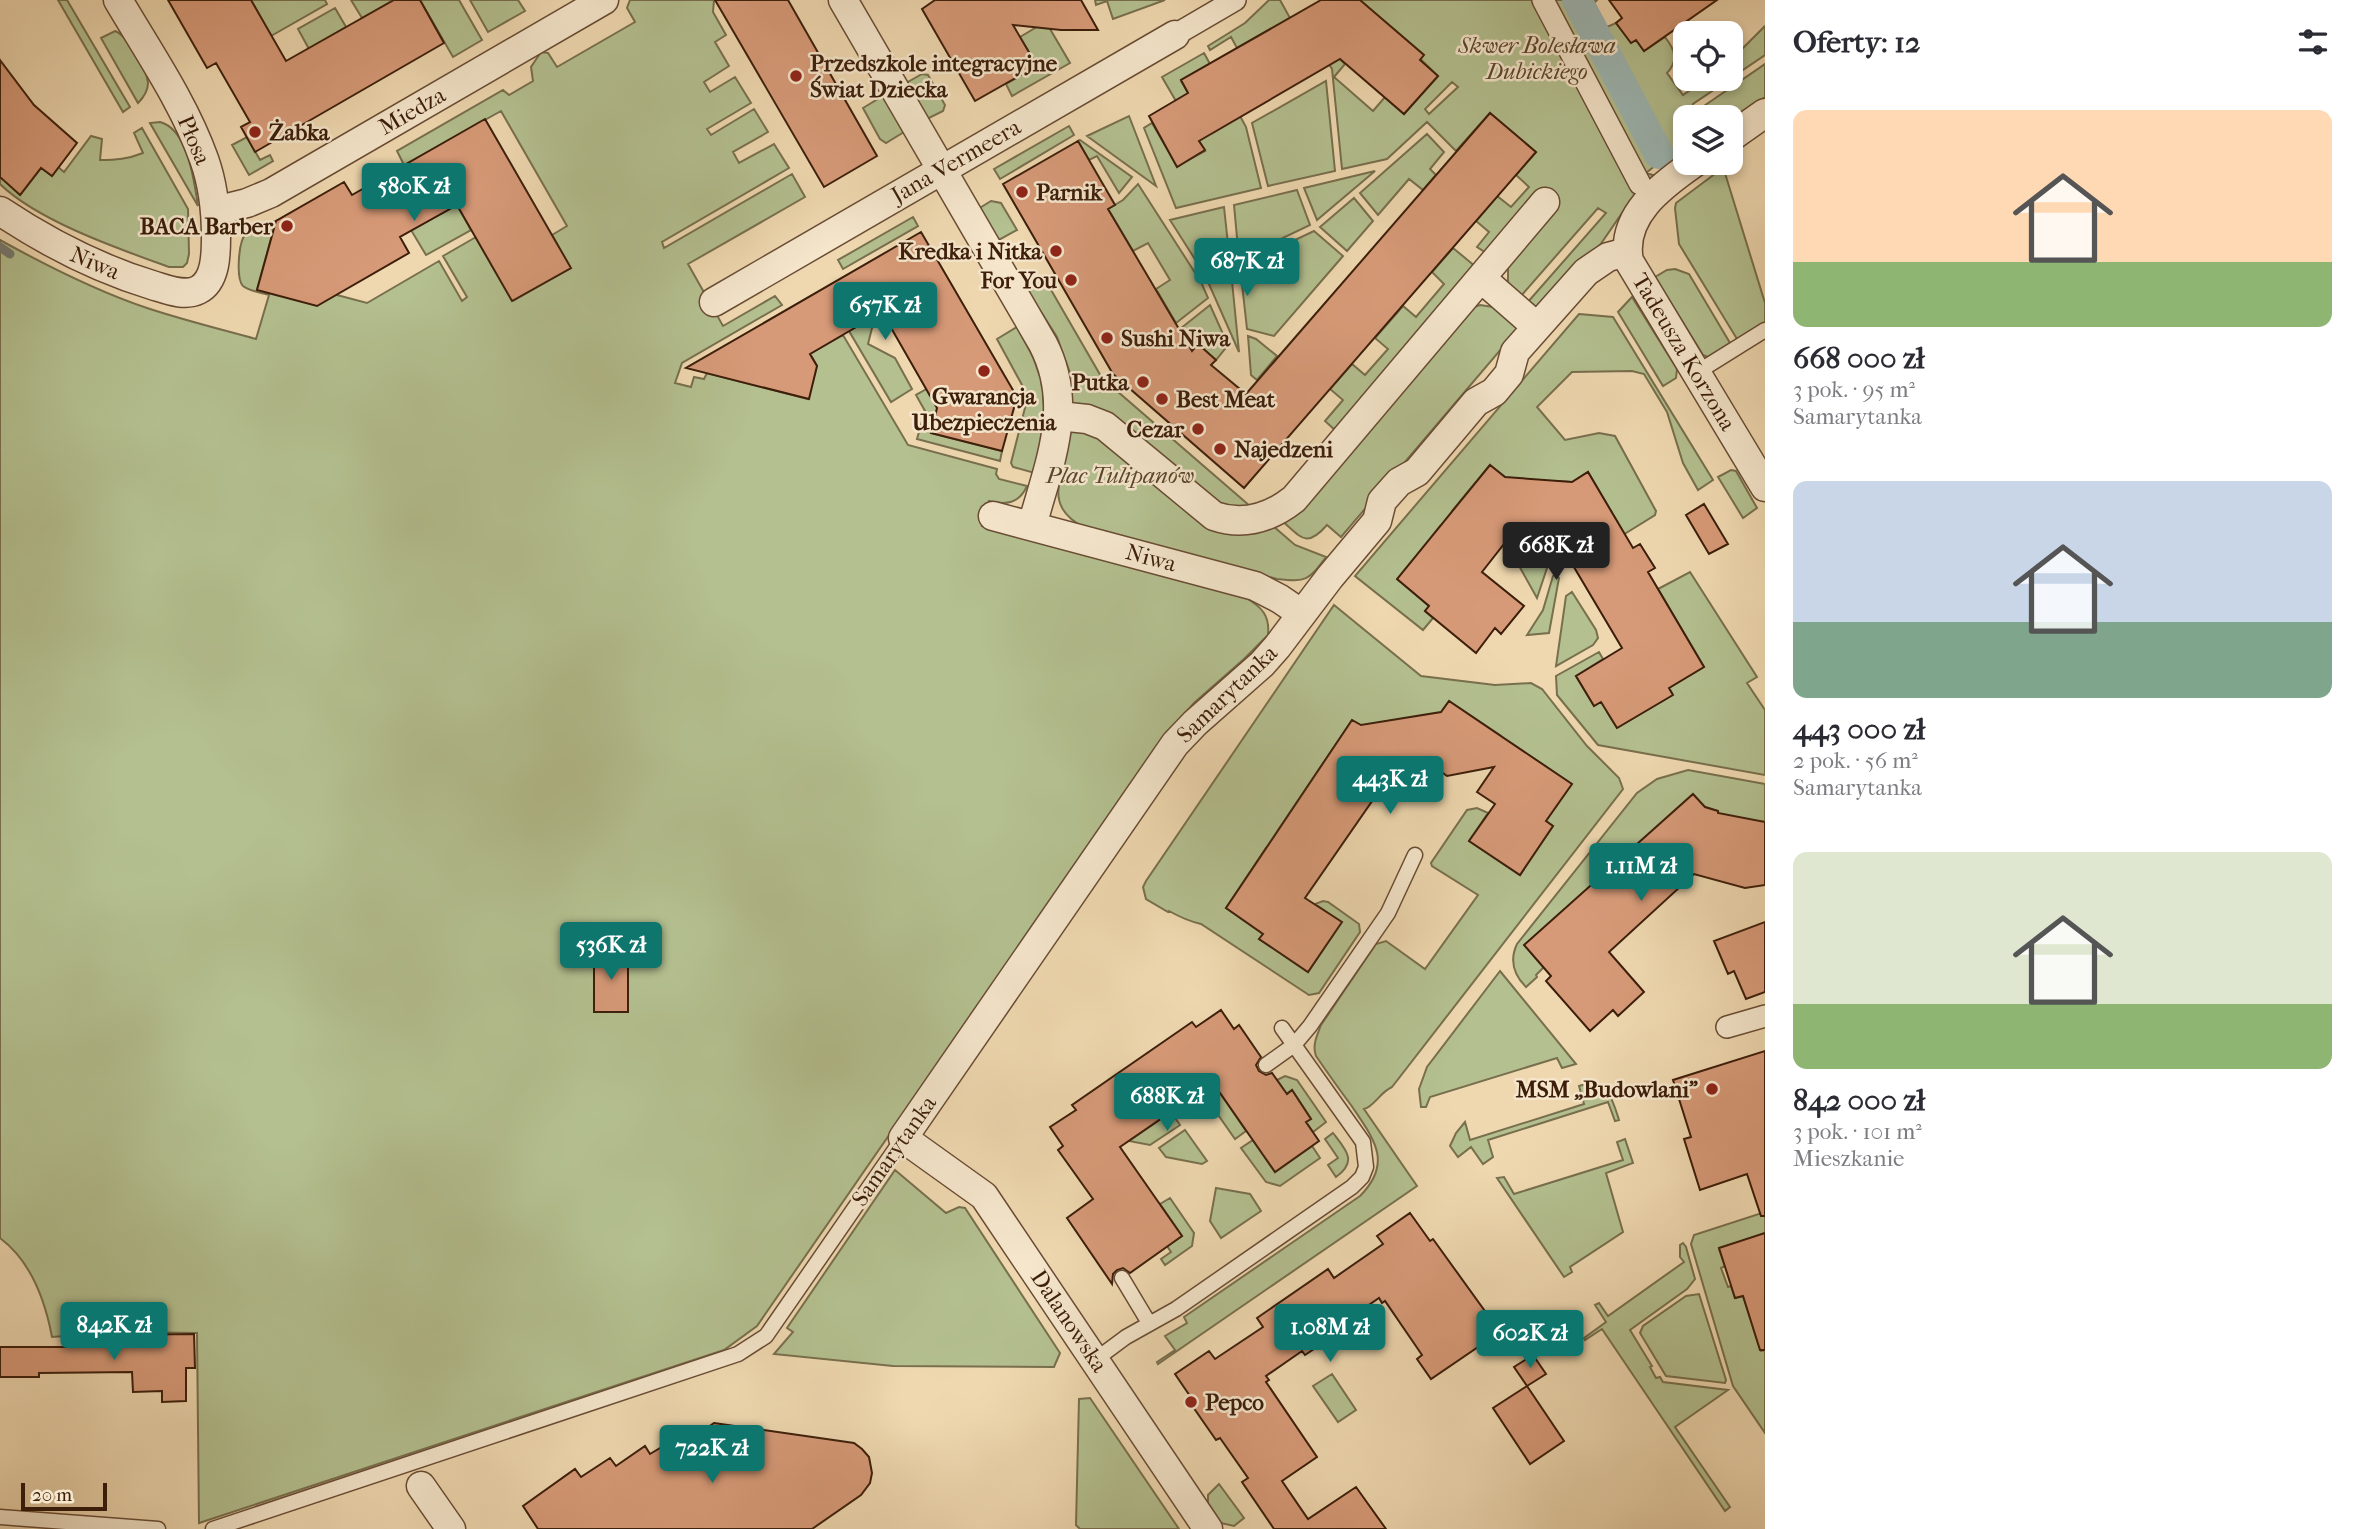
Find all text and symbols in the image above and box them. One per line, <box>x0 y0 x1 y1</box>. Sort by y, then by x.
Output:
map controls <box>1673 21 1743 175</box>
button: locate <box>1673 21 1743 91</box>
icon: filters <box>2294 23 2332 61</box>
text: Oferty: 12 <box>1793 25 1920 60</box>
park label: Skwer Bolesława Dubickiego <box>1457 32 1616 85</box>
place label: Przedszkole integracyjne Świat Dziecka <box>810 50 1058 103</box>
marker: Przedszkole integracyjne Świat Dziecka <box>788 68 804 84</box>
street label: Miedza <box>374 81 450 141</box>
button: layers <box>1673 105 1743 175</box>
street label: Płosa <box>172 111 217 169</box>
street label: Jana Vermeera <box>885 113 1026 210</box>
place label: Żabka <box>269 118 331 146</box>
marker: Żabka <box>247 124 263 140</box>
icon: home <box>2000 155 2126 281</box>
pin: 580K zł <box>349 164 479 223</box>
text: 580K zł <box>378 172 450 199</box>
place label: Parnik <box>1036 179 1103 206</box>
marker: Parnik <box>1014 184 1030 200</box>
place label: BACA Barber <box>140 213 274 240</box>
marker: BACA Barber <box>279 218 295 234</box>
place label: Kredka i Nitka <box>898 238 1043 265</box>
pin: 687K zł <box>1182 238 1312 298</box>
street label: Niwa <box>66 241 124 286</box>
marker: Kredka i Nitka <box>1048 243 1064 259</box>
text: 687K zł <box>1210 247 1284 274</box>
place label: For You <box>980 267 1058 294</box>
street label: Tadeusza Korzona <box>1626 269 1742 436</box>
marker: For You <box>1063 272 1079 288</box>
pin: 657K zł <box>820 282 950 342</box>
text: 657K zł <box>849 291 921 318</box>
place label: Sushi Niwa <box>1121 325 1231 352</box>
marker: Sushi Niwa <box>1099 330 1115 346</box>
text: 668 000 zł <box>1793 341 1925 376</box>
marker: Gwarancja Ubezpieczenia <box>976 363 992 379</box>
place label: Putka <box>1072 369 1130 396</box>
marker: Putka <box>1135 374 1151 390</box>
text: 3 pok. · 95 m² <box>1793 376 1915 403</box>
place label: Gwarancja Ubezpieczenia <box>911 383 1058 436</box>
place label: Best Meat <box>1176 386 1276 413</box>
marker: Best Meat <box>1154 391 1170 407</box>
text: Samarytanka <box>1793 403 1922 430</box>
place label: Cezar <box>1127 416 1185 443</box>
marker: Cezar <box>1190 421 1206 437</box>
place label: Najedzeni <box>1234 436 1333 463</box>
marker: Najedzeni <box>1212 441 1228 457</box>
park label: Plac Tulipanów <box>1045 462 1194 489</box>
pin: 668K zł <box>1491 522 1621 582</box>
icon: home <box>2000 526 2126 652</box>
text: 668K zł <box>1519 531 1593 558</box>
street label: Niwa <box>1123 538 1180 578</box>
street label: Samarytanka <box>1171 639 1283 748</box>
text: 443 000 zł <box>1793 712 1925 747</box>
text: 2 pok. · 56 m² <box>1793 747 1918 774</box>
pin: 443K zł <box>1325 756 1455 816</box>
text: 443K zł <box>1353 765 1427 792</box>
text: Samarytanka <box>1793 774 1922 801</box>
pin: 1.11M zł <box>1569 844 1713 903</box>
text: 1.11M zł <box>1605 852 1677 879</box>
icon: home <box>2000 897 2126 1023</box>
pin: 536K zł <box>546 922 676 982</box>
text: 536K zł <box>576 931 646 958</box>
pin: 688K zł <box>1102 1074 1232 1133</box>
place label: MSM „Budowlani” <box>1516 1076 1698 1103</box>
marker: MSM „Budowlani” <box>1704 1081 1720 1097</box>
text: 688K zł <box>1130 1082 1204 1109</box>
text: 842 000 zł <box>1793 1083 1925 1118</box>
street label: Samarytanka <box>846 1090 942 1212</box>
text: 3 pok. · 101 m² <box>1793 1118 1922 1145</box>
text: Mieszkanie <box>1793 1145 1905 1172</box>
street label: Dalanowska <box>1025 1265 1113 1378</box>
pin: 842K zł <box>49 1302 179 1362</box>
pin: 1.08M zł <box>1258 1304 1402 1364</box>
pin: 602K zł <box>1465 1310 1595 1370</box>
text: 842K zł <box>76 1311 152 1338</box>
text: 1.08M zł <box>1290 1313 1370 1340</box>
text: 602K zł <box>1492 1319 1568 1346</box>
place label: Pepco <box>1205 1389 1264 1416</box>
marker: Pepco <box>1183 1394 1199 1410</box>
pin: 722K zł <box>647 1426 777 1485</box>
text: 722K zł <box>676 1434 748 1461</box>
scale bar <box>21 1480 107 1512</box>
text: 20 m <box>32 1484 72 1506</box>

